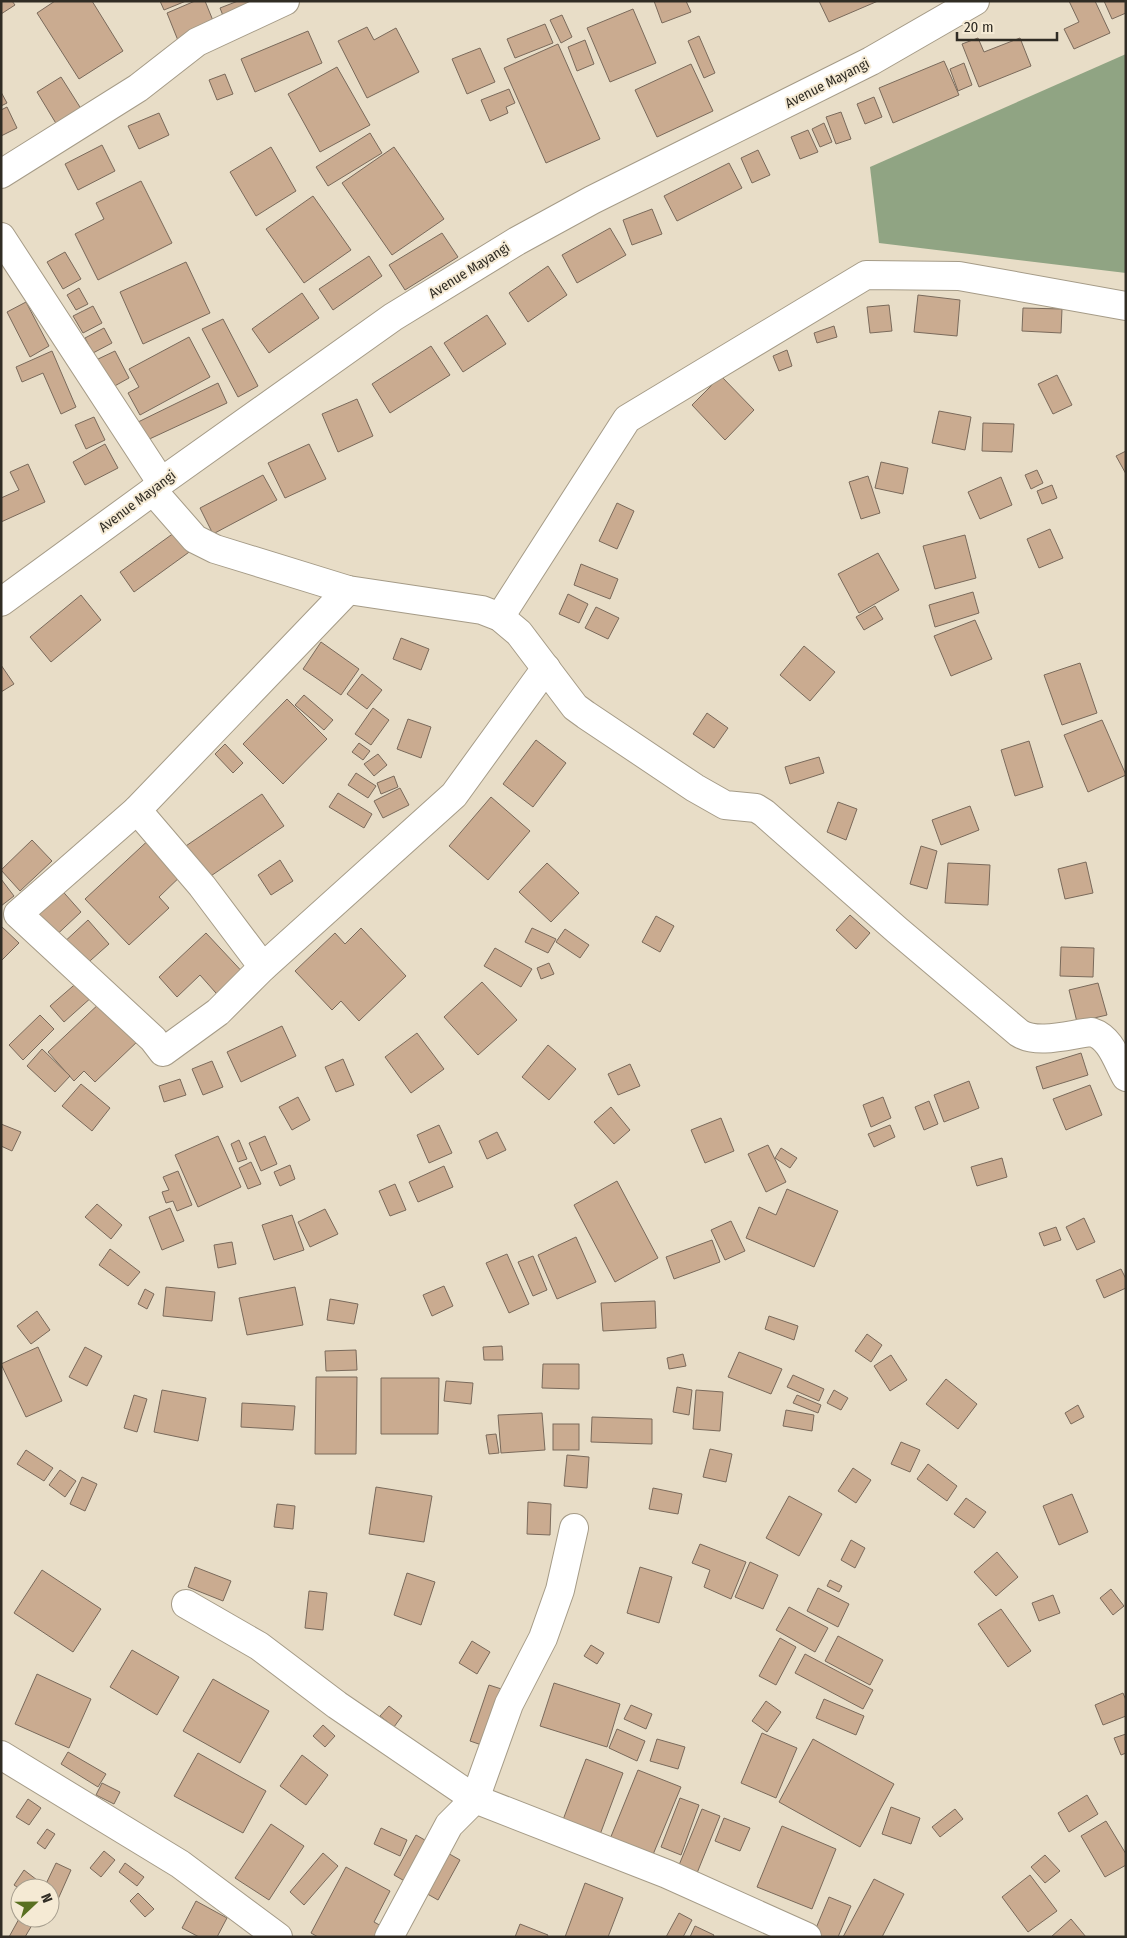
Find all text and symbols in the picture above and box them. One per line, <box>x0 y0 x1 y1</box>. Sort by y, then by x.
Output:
scale bar <box>957 10 1057 42</box>
text: 20 m <box>964 18 994 36</box>
street label: Avenue Mayangi <box>782 55 872 112</box>
street label: Avenue Mayangi <box>426 239 513 302</box>
street label: Avenue Mayangi <box>95 467 179 536</box>
north arrow <box>10 1878 60 1928</box>
text: N <box>37 1891 56 1905</box>

